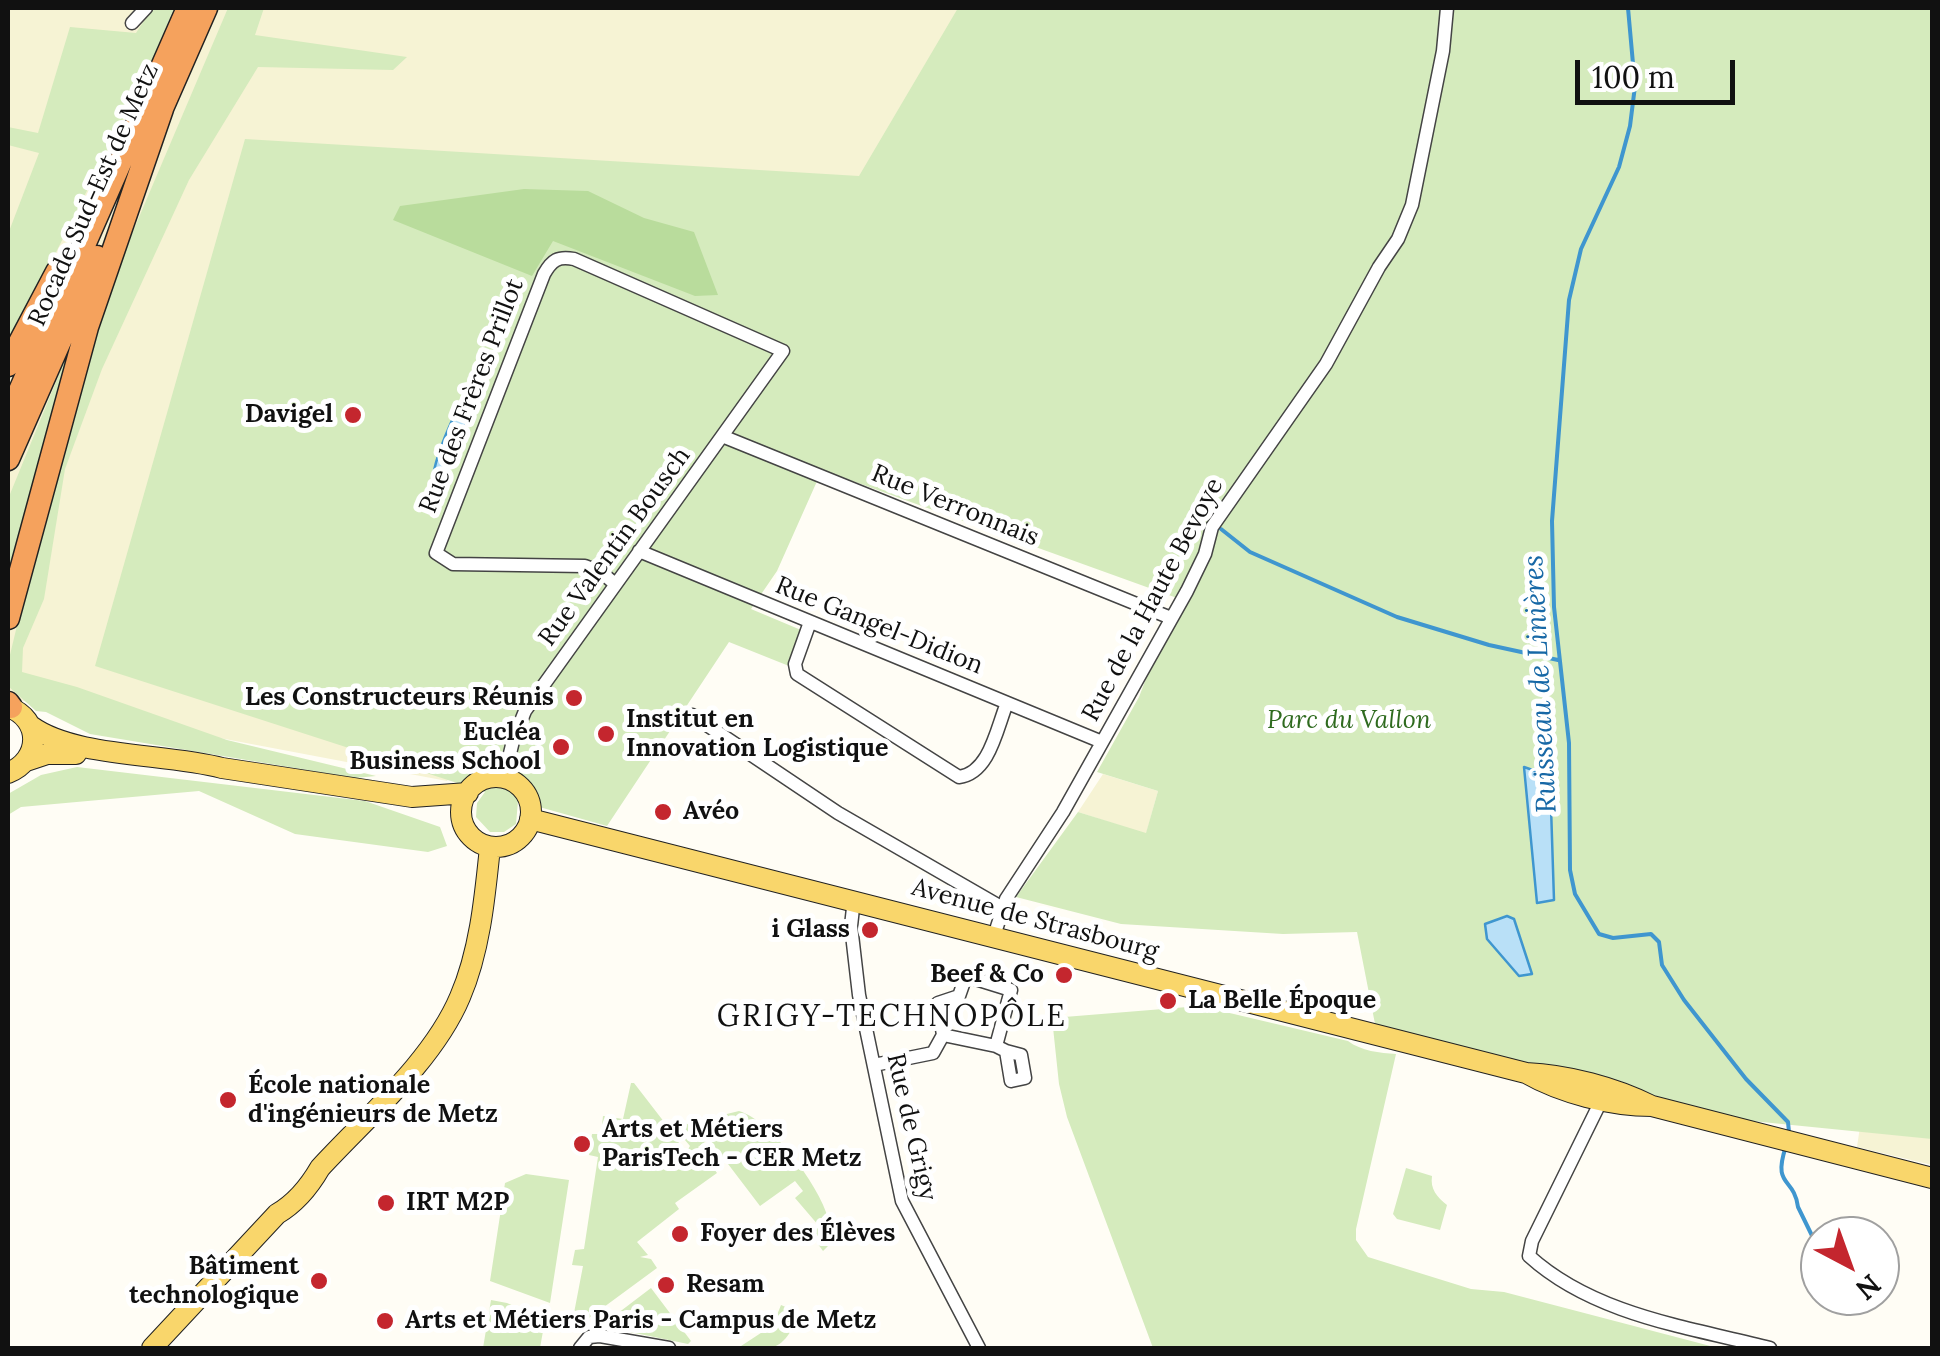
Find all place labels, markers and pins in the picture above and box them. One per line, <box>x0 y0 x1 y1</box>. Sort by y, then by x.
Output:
place label: Davigel <box>245 400 333 430</box>
marker: Davigel <box>342 404 364 426</box>
place label: Les Constructeurs Réunis <box>245 683 554 713</box>
marker: Les Constructeurs Réunis <box>563 687 585 709</box>
place label: Institut en Innovation Logistique <box>626 705 888 764</box>
place label: Eucléa Business School <box>349 718 541 777</box>
marker: Institut en Innovation Logistique <box>595 723 617 745</box>
marker: Eucléa Business School <box>550 736 572 758</box>
place label: Avéo <box>683 797 739 827</box>
marker: Avéo <box>652 801 674 823</box>
place label: i Glass <box>771 915 850 945</box>
marker: i Glass <box>859 919 881 941</box>
place label: Beef & Co <box>930 960 1044 990</box>
marker: Beef & Co <box>1053 964 1075 986</box>
place label: La Belle Époque <box>1188 986 1376 1016</box>
marker: La Belle Époque <box>1157 990 1179 1012</box>
place label: École nationale d'ingénieurs de Metz <box>248 1071 498 1130</box>
marker: École nationale d'ingénieurs de Metz <box>217 1089 239 1111</box>
place label: Arts et Métiers ParisTech - CER Metz <box>602 1115 862 1174</box>
marker: Arts et Métiers ParisTech - CER Metz <box>571 1133 593 1155</box>
place label: IRT M2P <box>406 1188 509 1218</box>
marker: IRT M2P <box>375 1192 397 1214</box>
place label: Foyer des Élèves <box>700 1219 895 1249</box>
marker: Foyer des Élèves <box>669 1223 691 1245</box>
place label: Bâtiment technologique <box>129 1252 299 1311</box>
marker: Bâtiment technologique <box>308 1270 330 1292</box>
place label: Resam <box>686 1270 764 1300</box>
marker: Resam <box>655 1274 677 1296</box>
place label: Arts et Métiers Paris - Campus de Metz <box>405 1306 876 1336</box>
marker: Arts et Métiers Paris - Campus de Metz <box>374 1310 396 1332</box>

